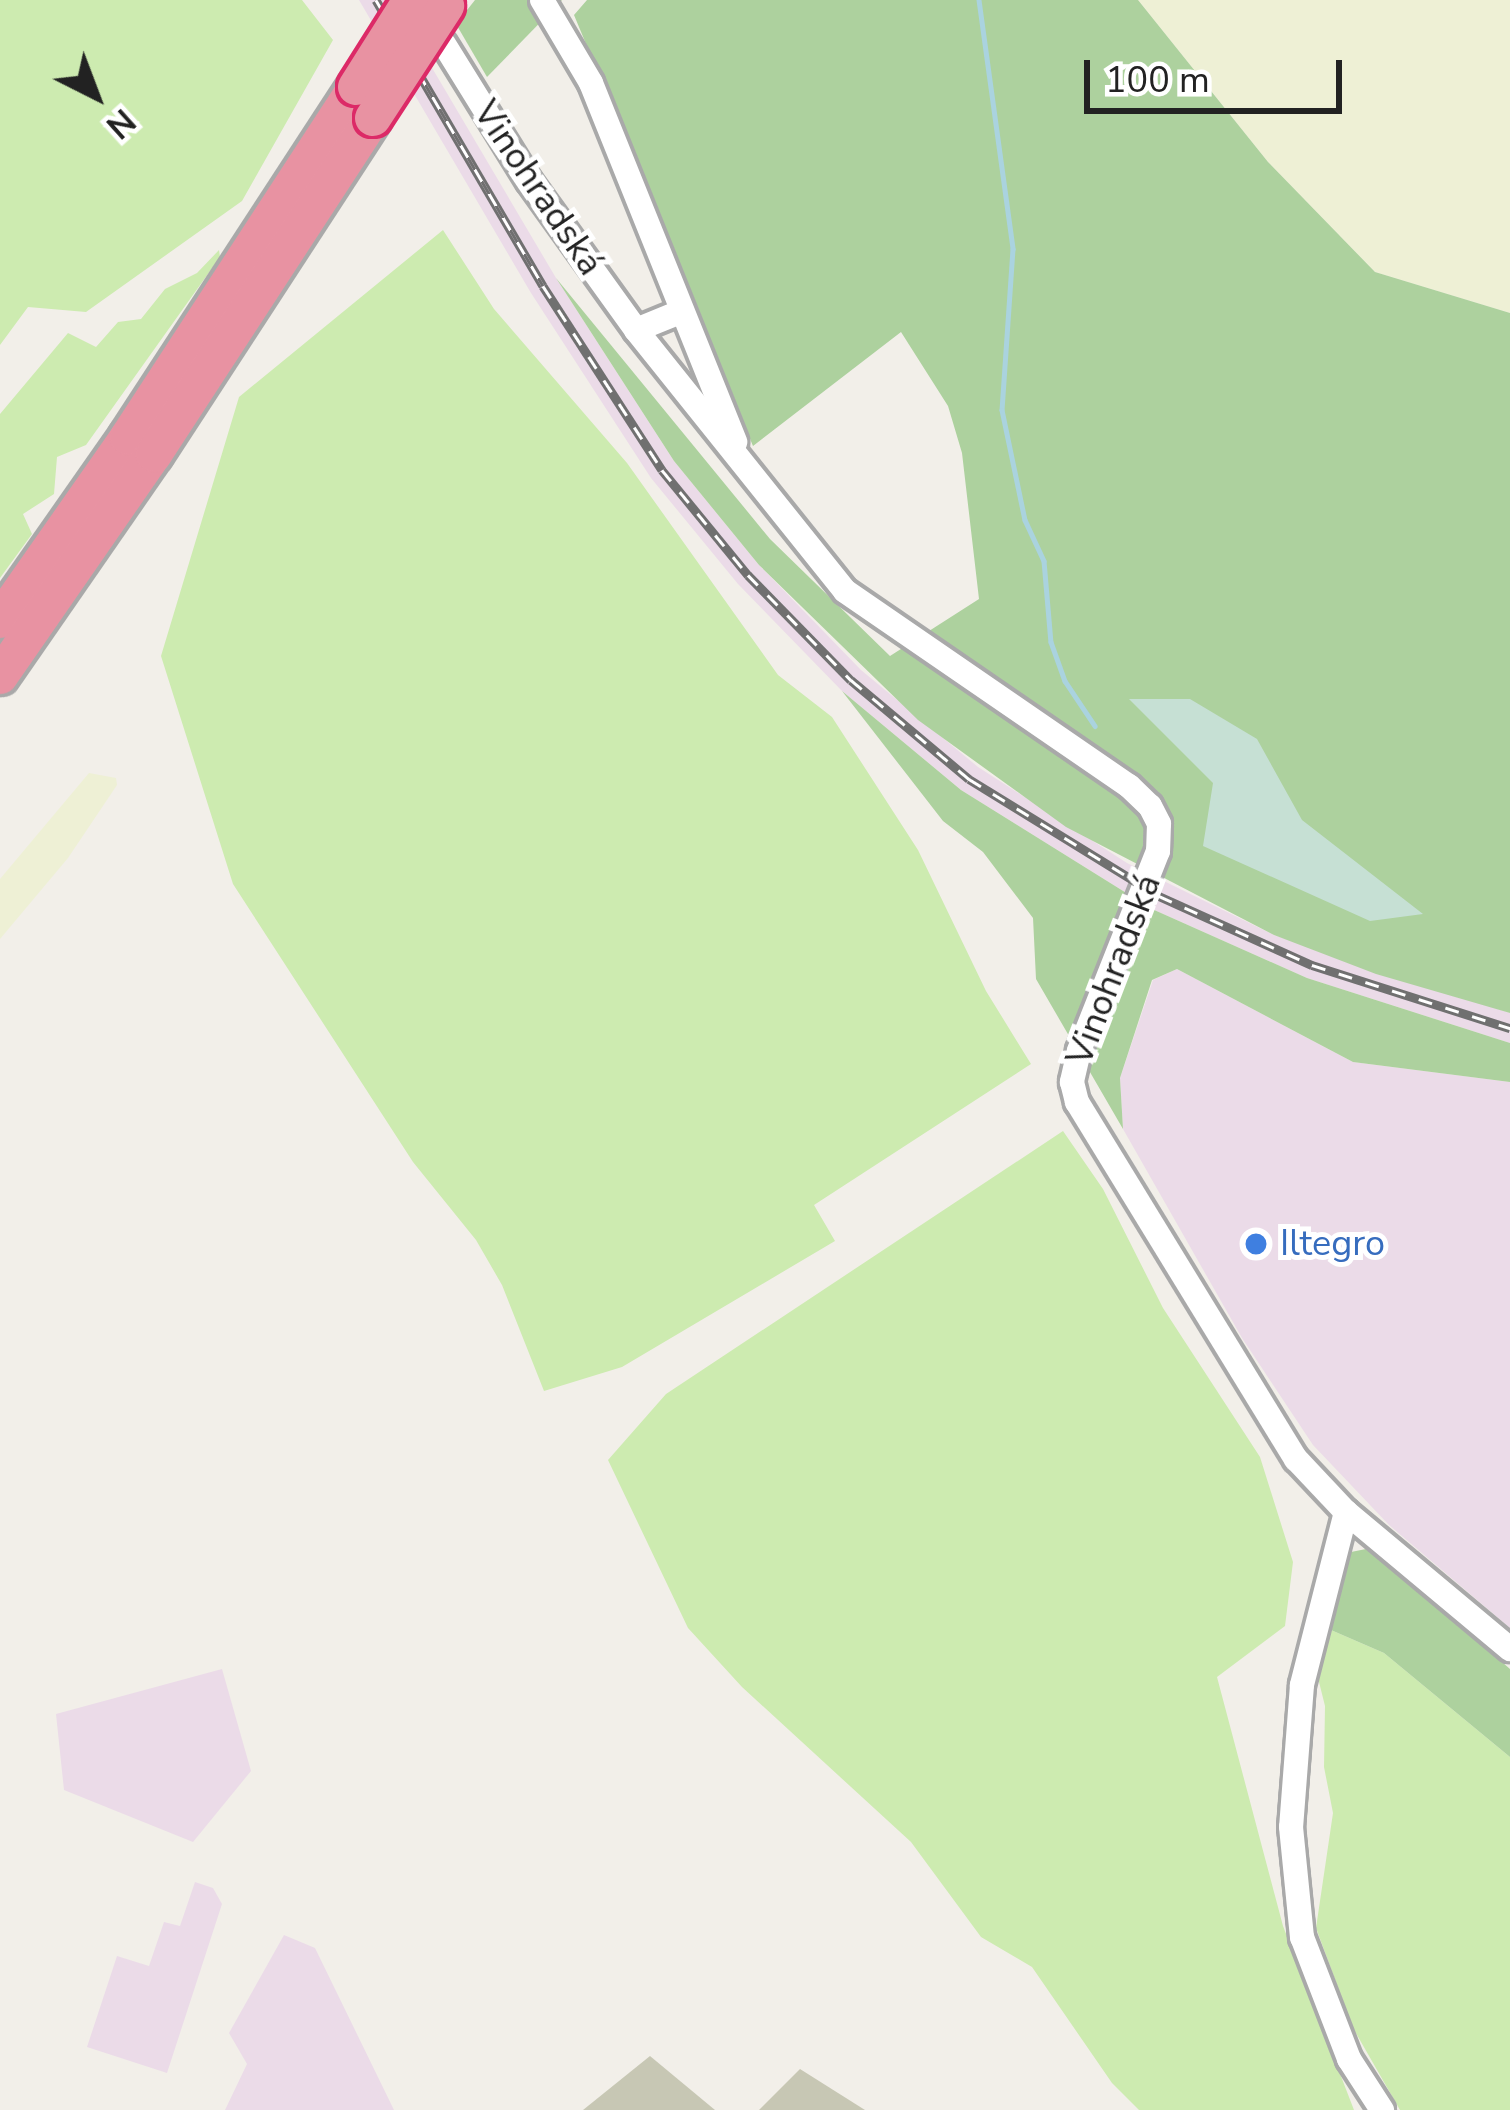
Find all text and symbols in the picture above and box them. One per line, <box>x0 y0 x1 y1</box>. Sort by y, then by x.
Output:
north arrow <box>36 36 156 156</box>
scale bar <box>1090 36 1348 110</box>
text: 100 m <box>1105 56 1210 105</box>
street label: Vinohradská <box>464 93 612 283</box>
text: N <box>96 98 145 148</box>
street label: Vinohradská <box>1058 868 1170 1072</box>
place label: Iltegro <box>1280 1222 1385 1266</box>
marker: Iltegro <box>1243 1231 1269 1257</box>

